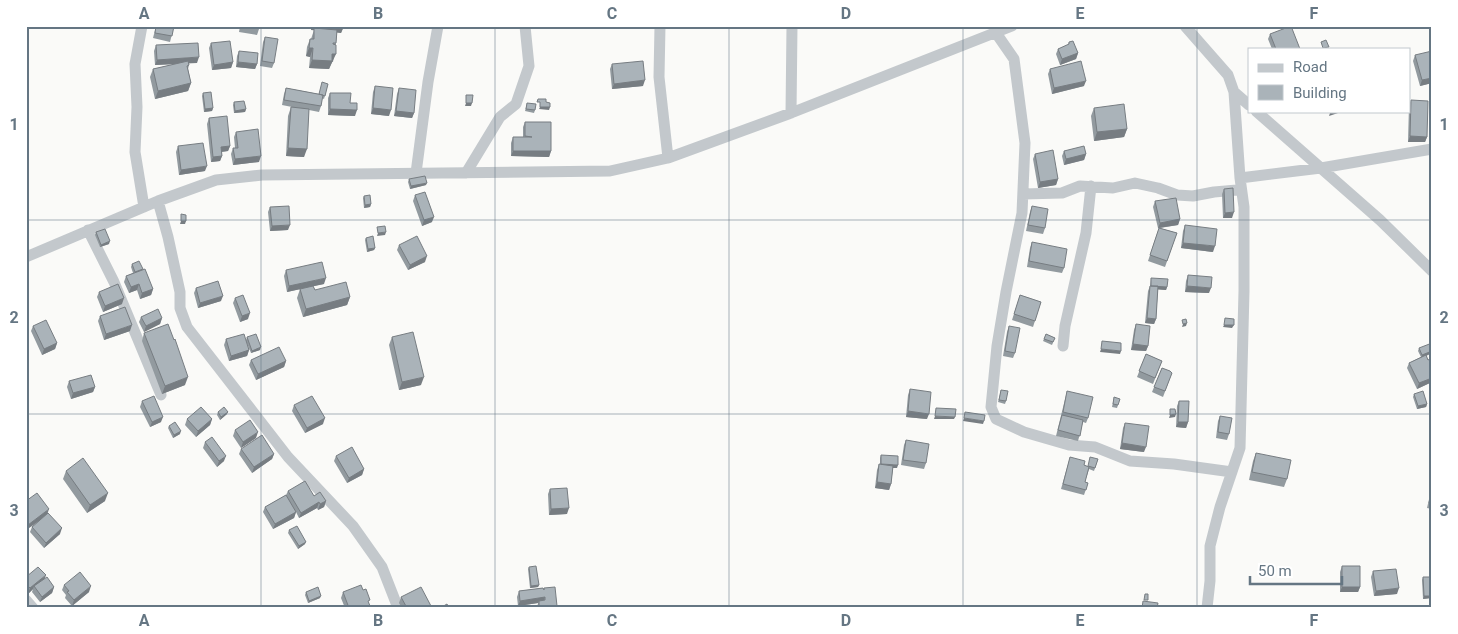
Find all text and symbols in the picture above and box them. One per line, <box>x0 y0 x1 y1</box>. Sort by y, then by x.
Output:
text: A <box>139 4 150 23</box>
text: B <box>373 4 383 23</box>
text: C <box>607 4 617 23</box>
text: D <box>841 4 851 23</box>
text: E <box>1076 4 1085 23</box>
text: F <box>1310 4 1319 23</box>
legend <box>1248 48 1410 112</box>
text: Road <box>1293 58 1327 76</box>
text: Building <box>1293 84 1347 102</box>
text: 1 <box>9 115 19 134</box>
text: 1 <box>1439 115 1449 134</box>
text: 2 <box>9 308 19 327</box>
text: 2 <box>1439 308 1449 327</box>
text: 3 <box>9 501 19 520</box>
text: 3 <box>1439 501 1449 520</box>
scale bar <box>1250 554 1343 586</box>
text: 50 m <box>1258 562 1292 580</box>
text: A <box>139 611 150 630</box>
text: B <box>373 611 383 630</box>
text: C <box>607 611 617 630</box>
text: D <box>841 611 851 630</box>
text: E <box>1076 611 1085 630</box>
text: F <box>1310 611 1319 630</box>

